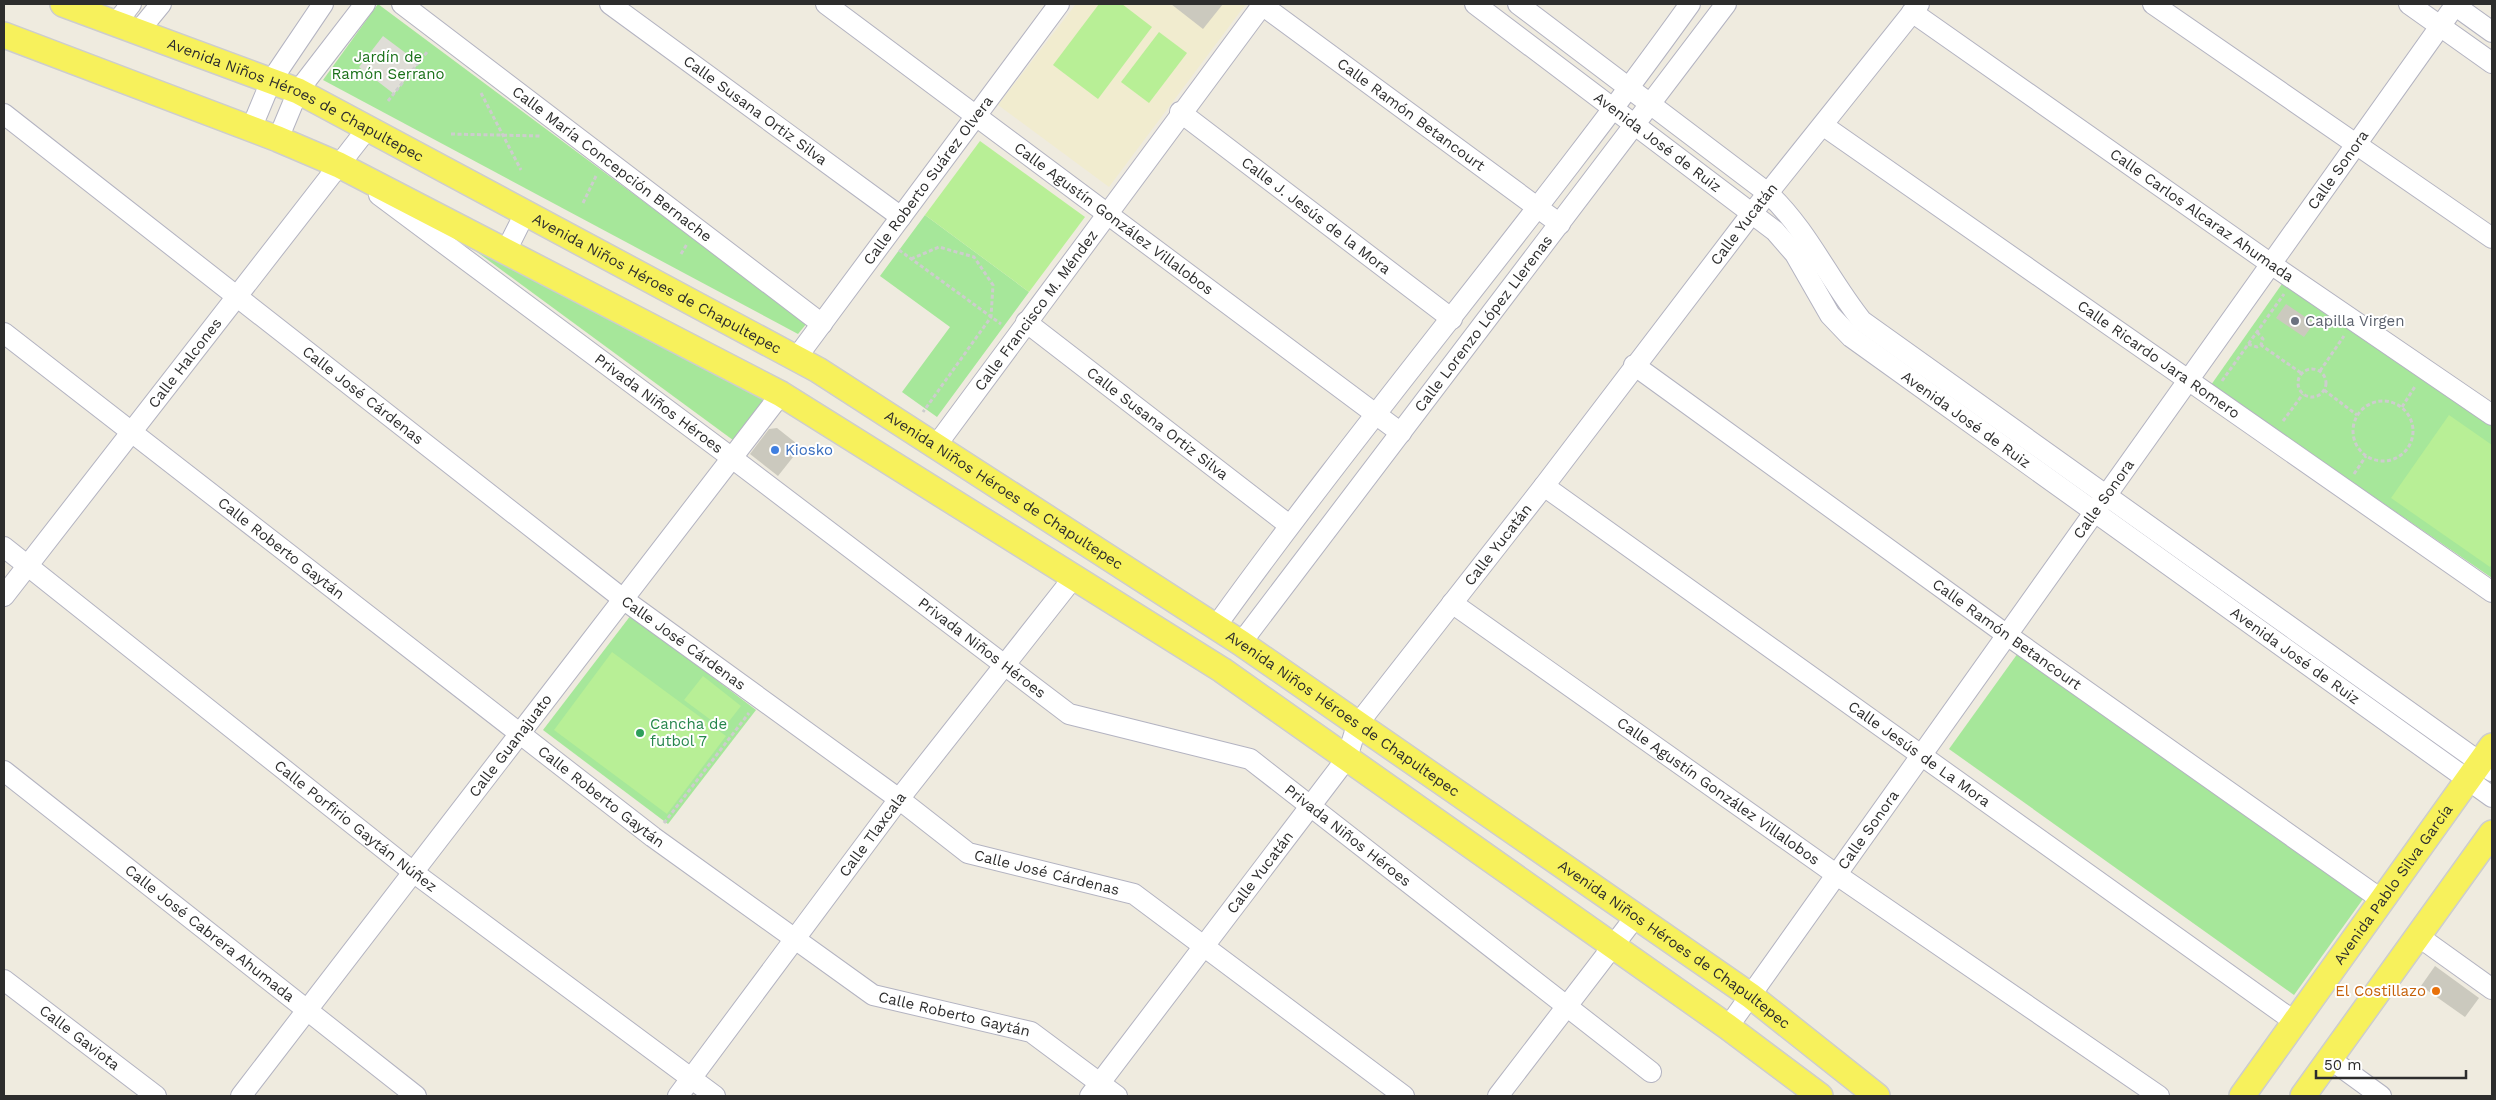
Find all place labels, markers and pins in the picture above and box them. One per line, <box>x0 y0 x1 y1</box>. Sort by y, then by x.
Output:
place label: Capilla Virgen <box>2305 312 2404 330</box>
marker: Capilla Virgen <box>2289 315 2301 327</box>
place label: Kiosko <box>785 441 833 459</box>
marker: Kiosko <box>769 444 781 456</box>
place label: Cancha de futbol 7 <box>650 715 727 750</box>
marker: Cancha de futbol 7 <box>634 727 646 739</box>
place label: El Costillazo <box>2335 982 2426 1000</box>
marker: El Costillazo <box>2430 985 2442 997</box>

